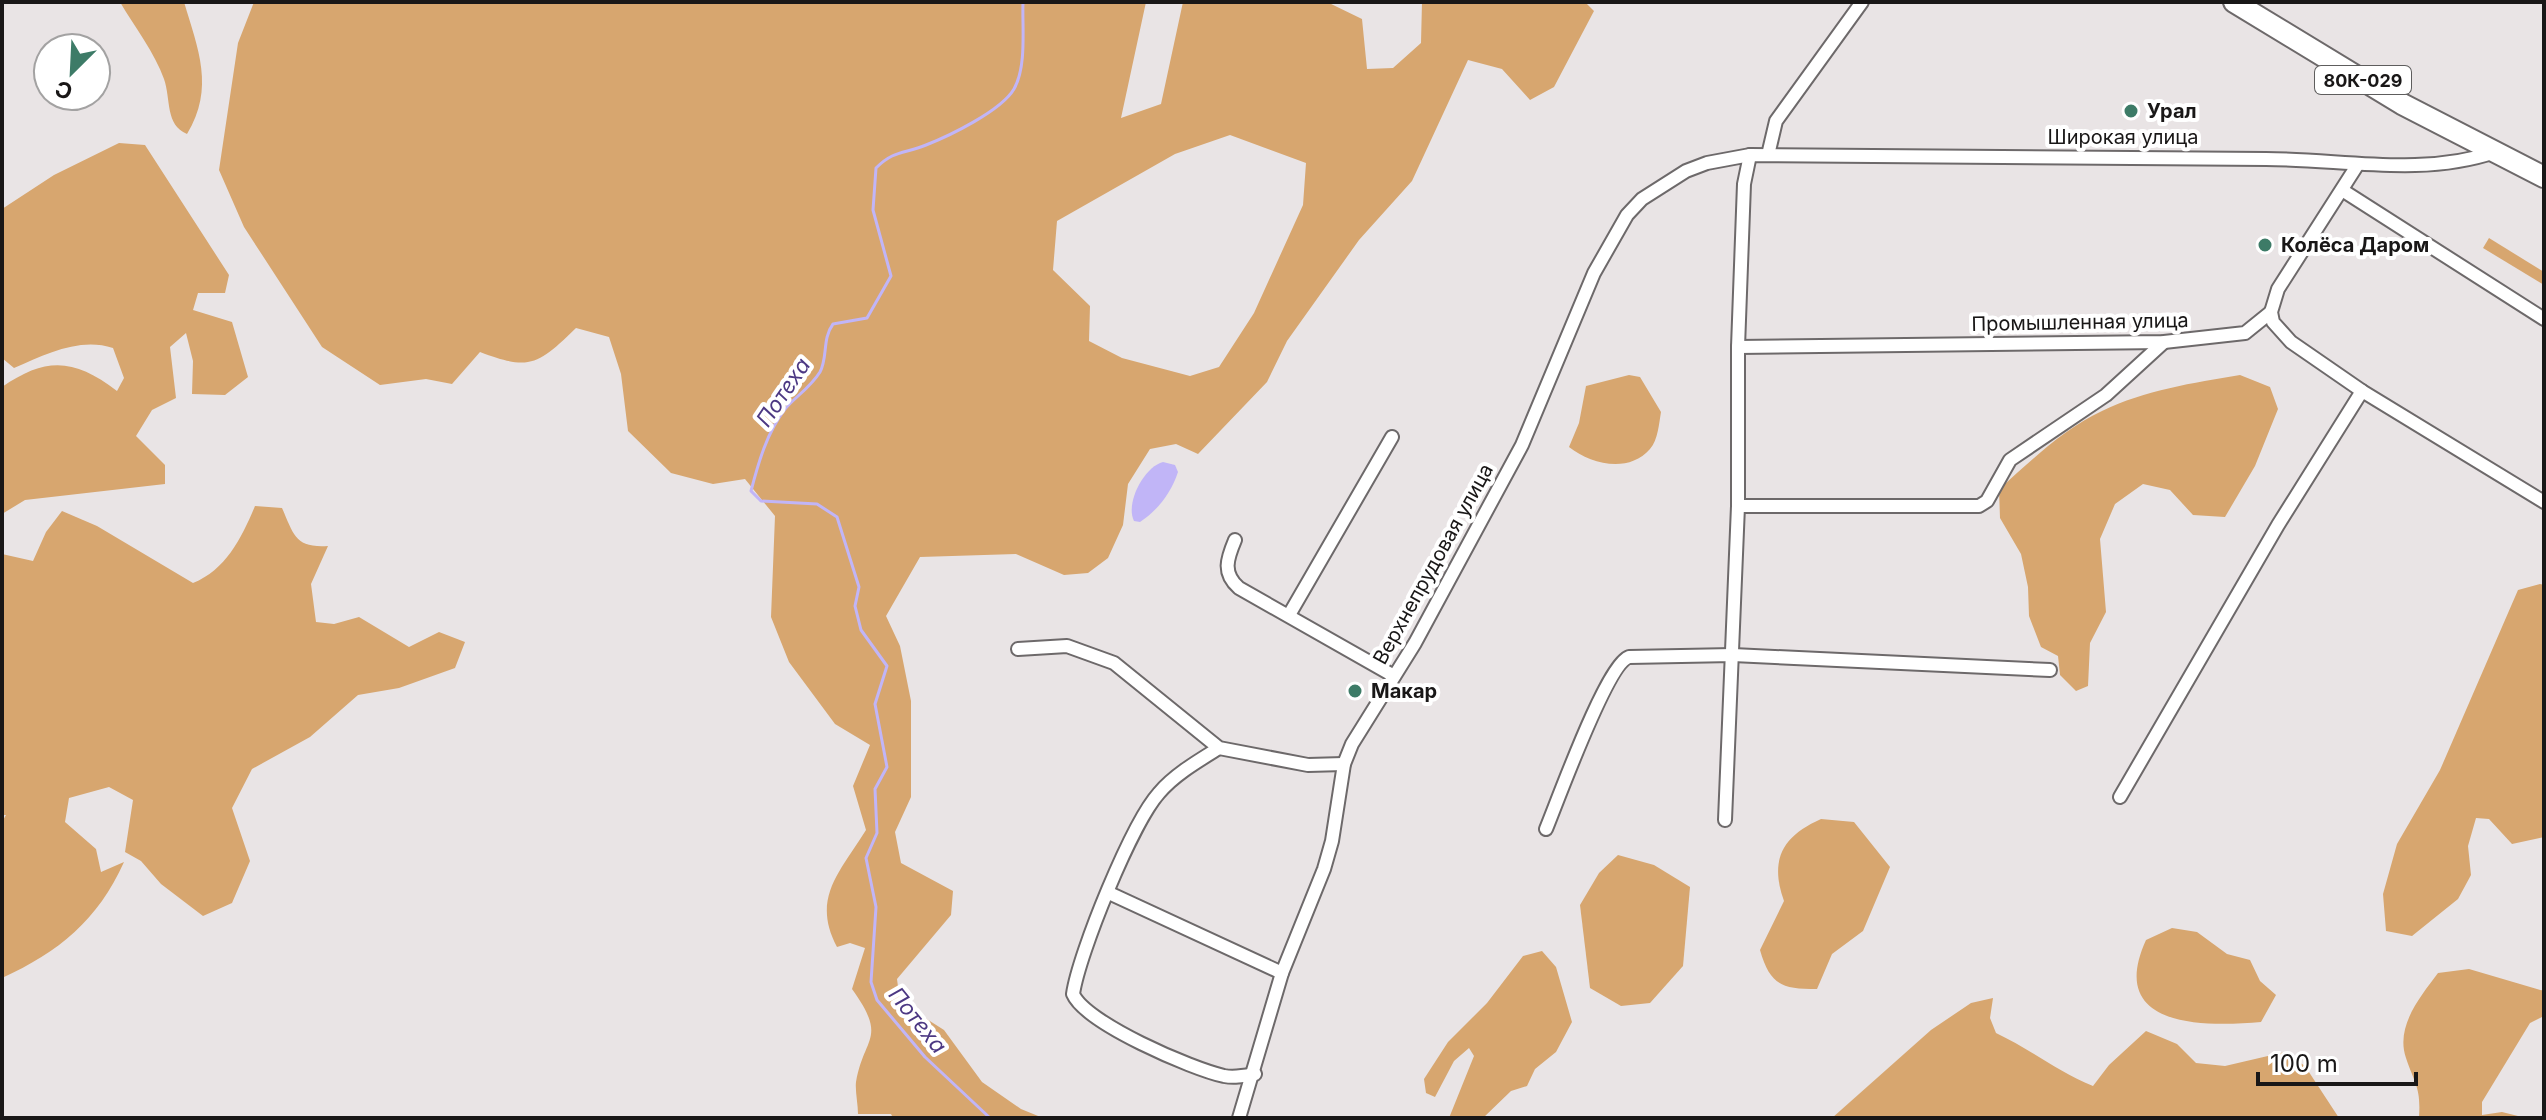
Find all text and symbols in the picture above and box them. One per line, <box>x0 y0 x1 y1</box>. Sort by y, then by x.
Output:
north arrow <box>32 32 112 112</box>
road number: 80К-029 <box>2315 66 2411 94</box>
text: С <box>51 75 77 105</box>
place label: Урал <box>2147 99 2197 123</box>
marker: Урал <box>2122 102 2140 120</box>
street label: Широкая улица <box>2048 125 2198 149</box>
place label: Колёса Даром <box>2281 233 2429 257</box>
marker: Колёса Даром <box>2256 236 2274 254</box>
street label: Промышленная улица <box>1971 308 2189 336</box>
water label: Потеха <box>751 353 815 431</box>
street label: Верхнепрудовая улица <box>1368 460 1498 668</box>
place label: Макар <box>1371 679 1437 703</box>
marker: Макар <box>1346 682 1364 700</box>
water label: Потеха <box>884 982 952 1058</box>
scale bar <box>2258 1036 2416 1086</box>
text: 100 m <box>2270 1049 2338 1078</box>

